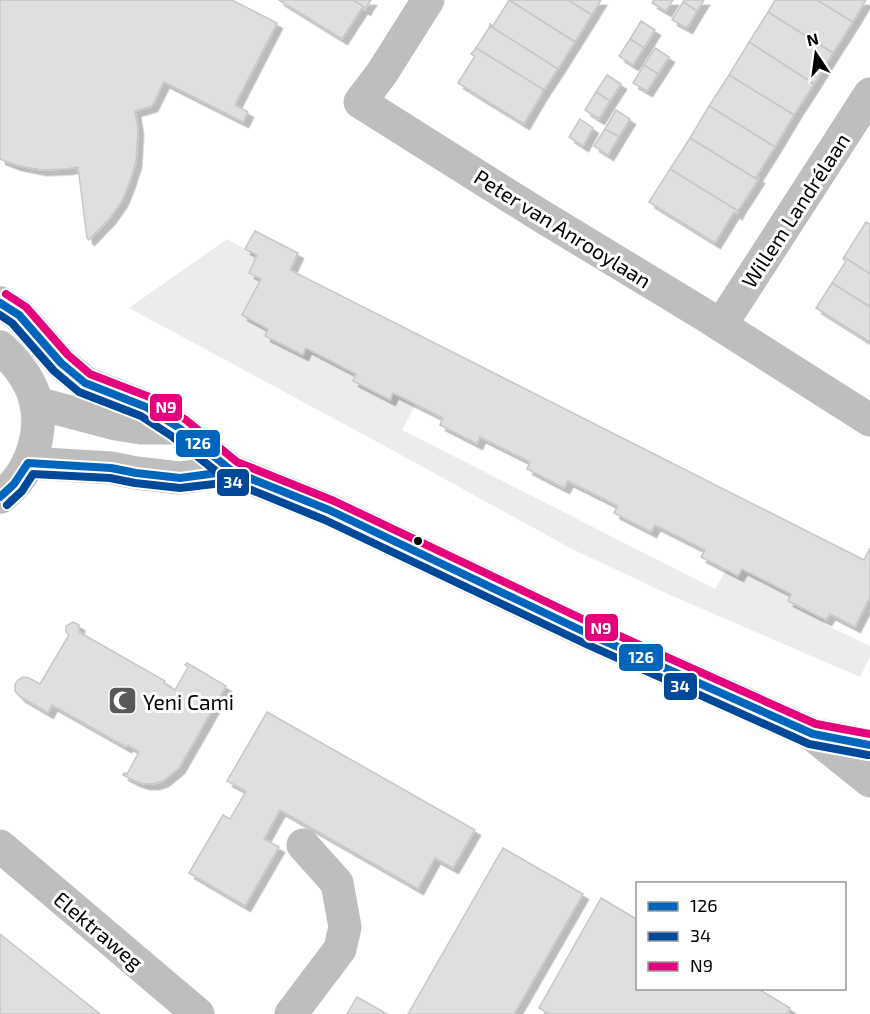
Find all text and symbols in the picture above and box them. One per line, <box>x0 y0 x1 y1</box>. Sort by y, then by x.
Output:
north arrow <box>786 24 846 84</box>
text: N <box>805 28 820 49</box>
street label: Willem Landrélaan <box>736 128 854 292</box>
street label: Peter van Anrooylaan <box>470 163 656 293</box>
line badge: N9 <box>149 393 183 422</box>
text: N9 <box>156 397 177 416</box>
line badge: 126 <box>175 429 221 458</box>
text: 126 <box>185 433 211 452</box>
line badge: 34 <box>216 468 250 497</box>
text: 34 <box>223 472 243 491</box>
unlabelled marker <box>412 535 424 547</box>
line badge: N9 <box>584 613 619 642</box>
text: N9 <box>591 618 612 637</box>
line badge: 126 <box>618 643 664 672</box>
text: 126 <box>628 647 654 666</box>
line badge: 34 <box>663 672 698 701</box>
text: 34 <box>670 676 690 695</box>
mosque icon: Yeni Cami <box>106 685 138 717</box>
place label: Yeni Cami <box>143 689 234 714</box>
legend <box>636 882 846 990</box>
street label: Elektraweg <box>50 886 149 975</box>
text: 126 <box>690 894 718 916</box>
text: 34 <box>690 924 711 946</box>
text: N9 <box>690 954 713 976</box>

